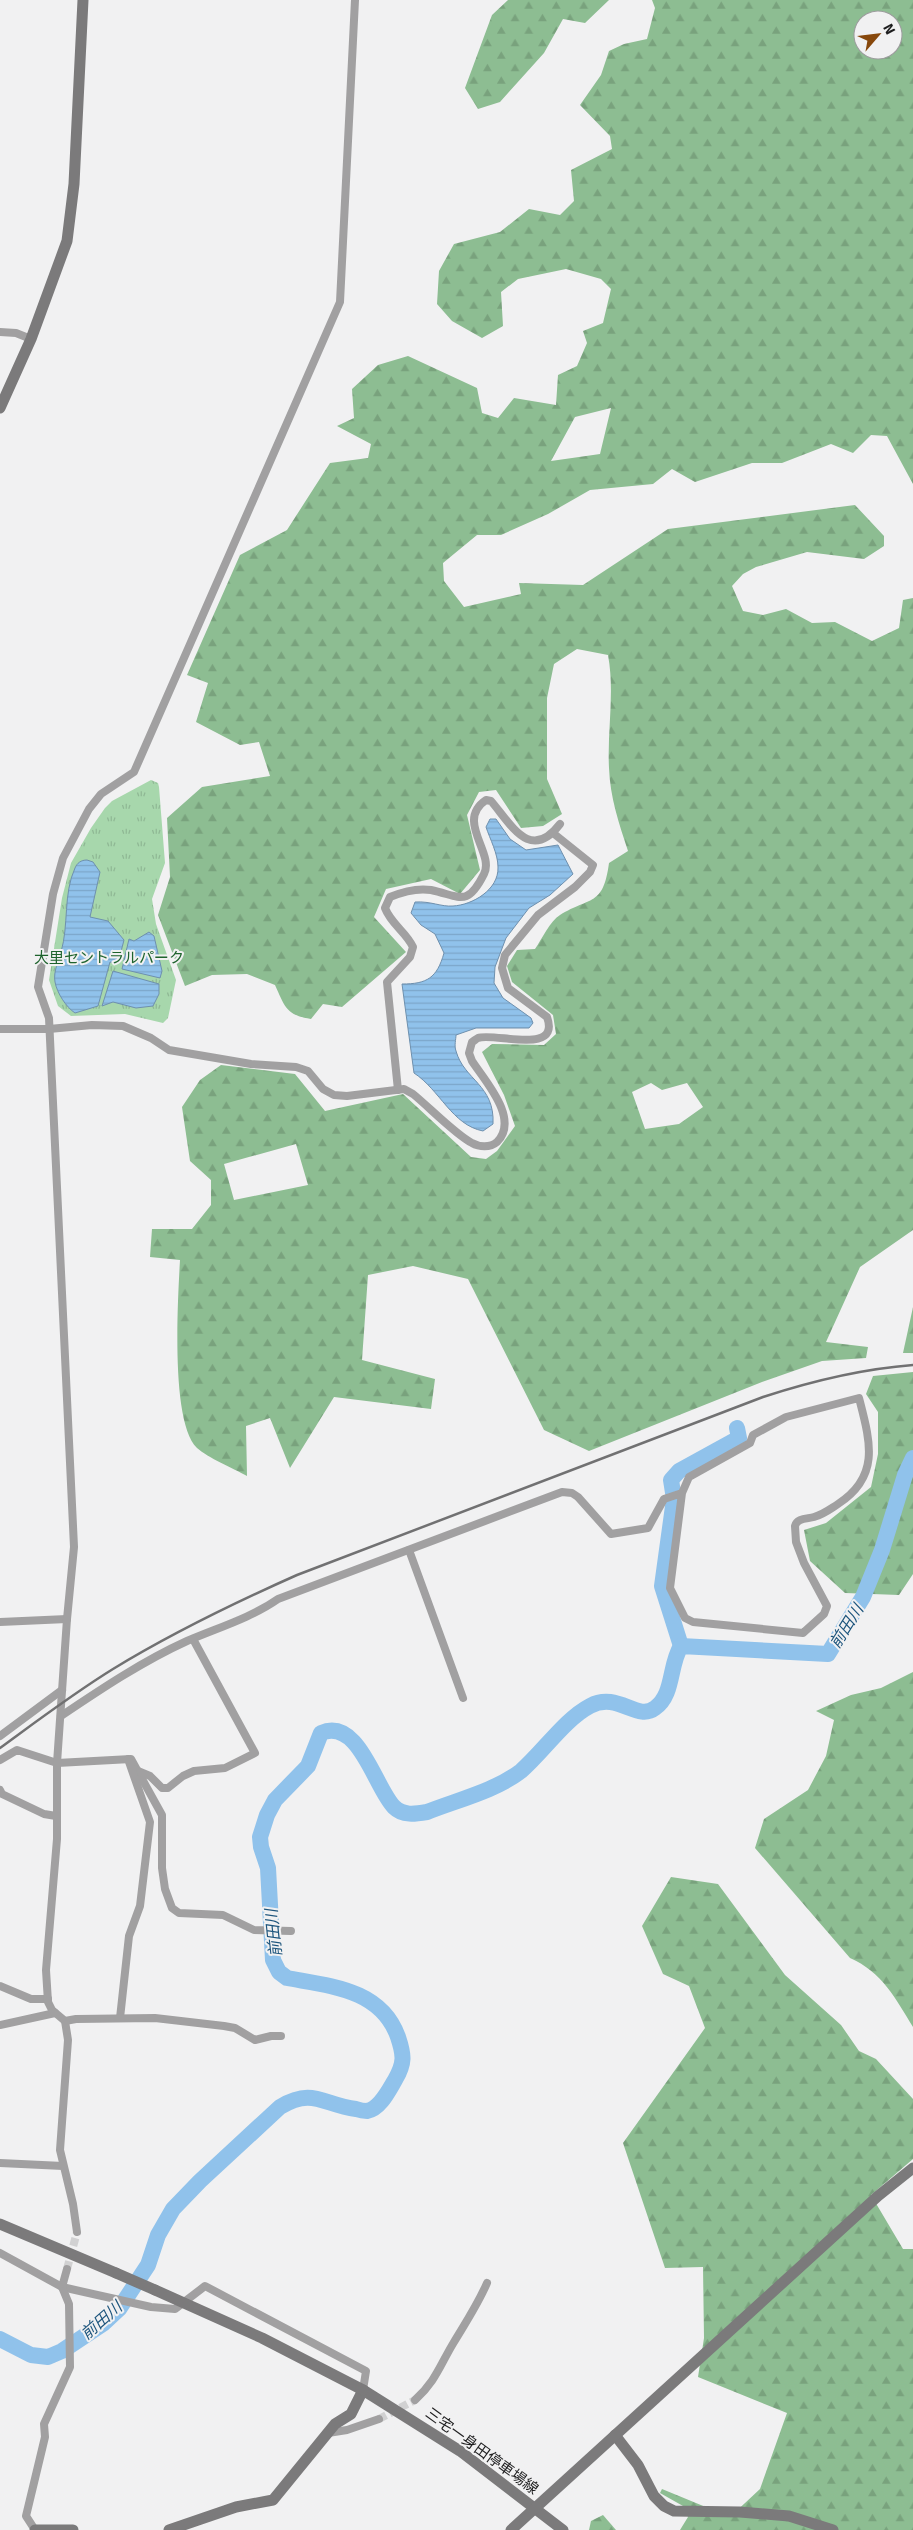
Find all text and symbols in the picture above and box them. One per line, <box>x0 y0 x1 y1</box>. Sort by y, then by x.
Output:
north arrow <box>853 10 903 60</box>
text: N <box>879 21 899 37</box>
park label: 大里セントラルパーク <box>34 949 184 967</box>
water label: 前田川 <box>826 1599 869 1652</box>
water label: 前田川 <box>261 1906 286 1958</box>
water label: 前田川 <box>77 2296 128 2344</box>
street label: 三宅一身田停車場線 <box>422 2404 542 2498</box>

